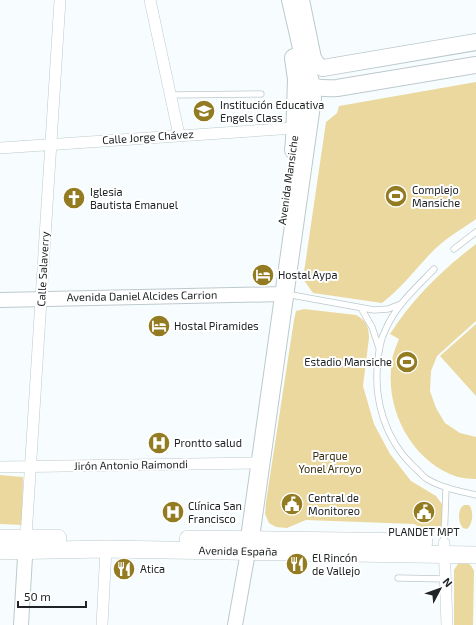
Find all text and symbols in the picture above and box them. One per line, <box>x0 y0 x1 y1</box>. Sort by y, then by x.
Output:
school or university icon: Institución Educativa Engels Class <box>191 98 217 124</box>
place label: Institución Educativa Engels Class <box>220 98 324 124</box>
street label: Calle Jorge Chávez <box>102 127 195 146</box>
street label: Avenida Mansiche <box>275 134 300 226</box>
sports icon: Complejo Mansiche <box>383 183 409 209</box>
place label: Complejo Mansiche <box>412 183 460 209</box>
church icon: Iglesia Bautista Emanuel <box>61 185 87 211</box>
place label: Iglesia Bautista Emanuel <box>90 185 179 211</box>
street label: Calle Salaverry <box>34 231 51 307</box>
hotel icon: Hostal Aypa <box>250 262 276 288</box>
place label: Hostal Aypa <box>278 268 337 281</box>
street label: Avenida Daniel Alcides Carrion <box>67 288 217 303</box>
hotel icon: Hostal Piramides <box>146 313 172 339</box>
place label: Hostal Piramides <box>174 319 259 332</box>
sports icon: Estadio Mansiche <box>394 349 420 375</box>
place label: Estadio Mansiche <box>304 355 392 368</box>
hospital icon: Prontto salud <box>146 430 172 456</box>
place label: Prontto salud <box>174 436 242 449</box>
park label: Parque Yonel Arroyo <box>299 449 361 475</box>
street label: Jirón Antonio Raimondi <box>74 457 188 472</box>
public building icon: Central de Monitoreo <box>279 491 305 517</box>
place label: Central de Monitoreo <box>308 491 360 517</box>
hospital icon: Clínica San Francisco <box>160 499 186 525</box>
place label: Clínica San Francisco <box>188 499 242 525</box>
public building icon: PLANDET MPT <box>411 499 437 525</box>
place label: PLANDET MPT <box>388 525 460 538</box>
street label: Avenida España <box>198 543 278 558</box>
restaurant icon: El Rincón de Vallejo <box>284 551 310 577</box>
place label: El Rincón de Vallejo <box>312 551 360 578</box>
restaurant icon: Atica <box>111 556 137 582</box>
place label: Atica <box>140 562 165 575</box>
north arrow <box>420 569 460 609</box>
text: N <box>440 575 455 589</box>
scale bar <box>18 583 86 609</box>
text: 50 m <box>24 589 51 603</box>

